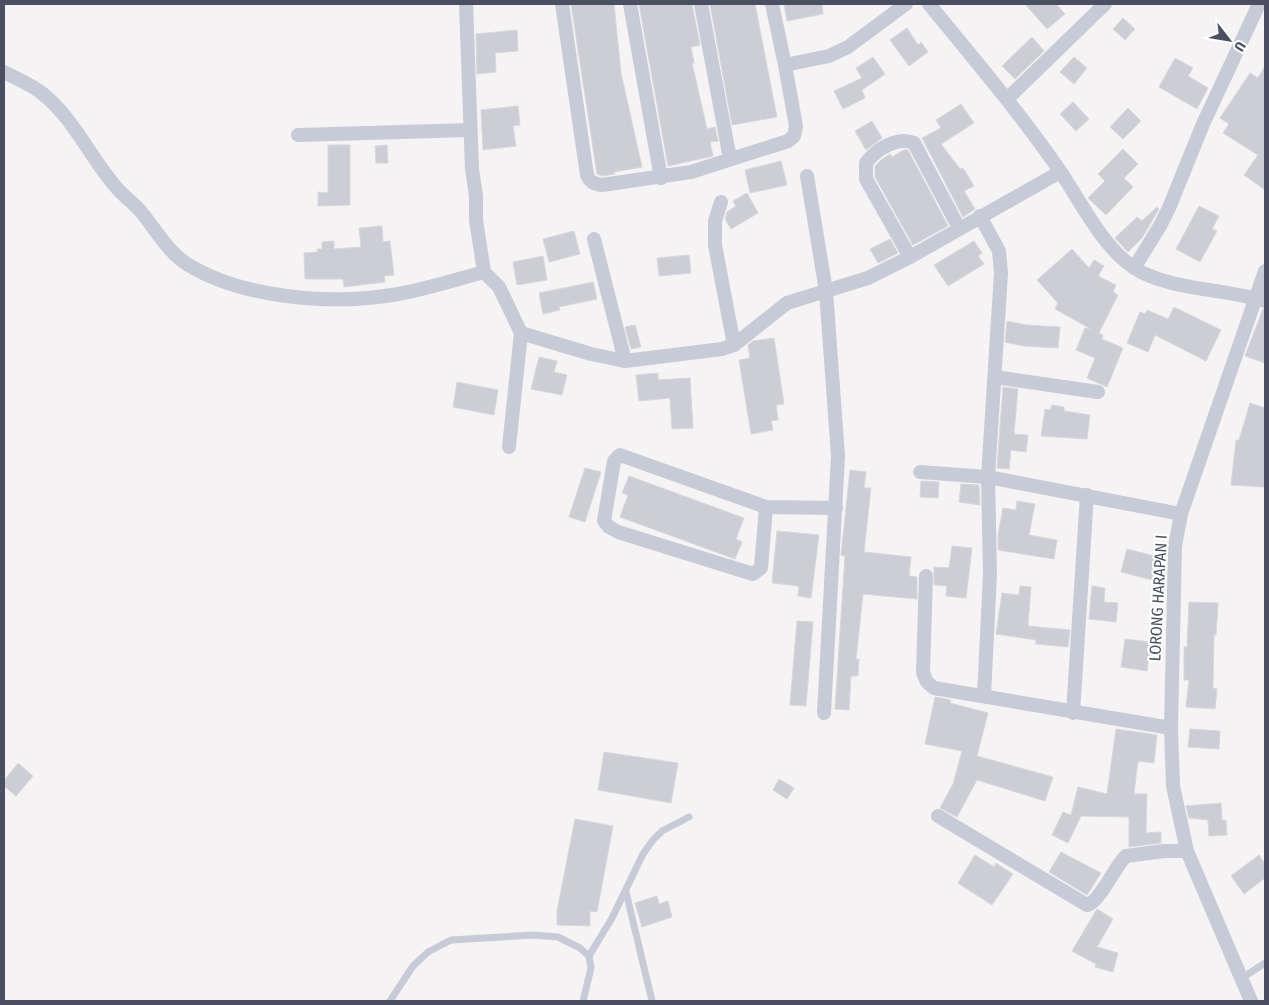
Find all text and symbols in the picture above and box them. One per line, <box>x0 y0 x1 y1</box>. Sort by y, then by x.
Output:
north arrow <box>1204 15 1254 65</box>
text: U <box>1230 39 1249 54</box>
street label: LORONG HARAPAN I <box>1145 534 1171 662</box>

